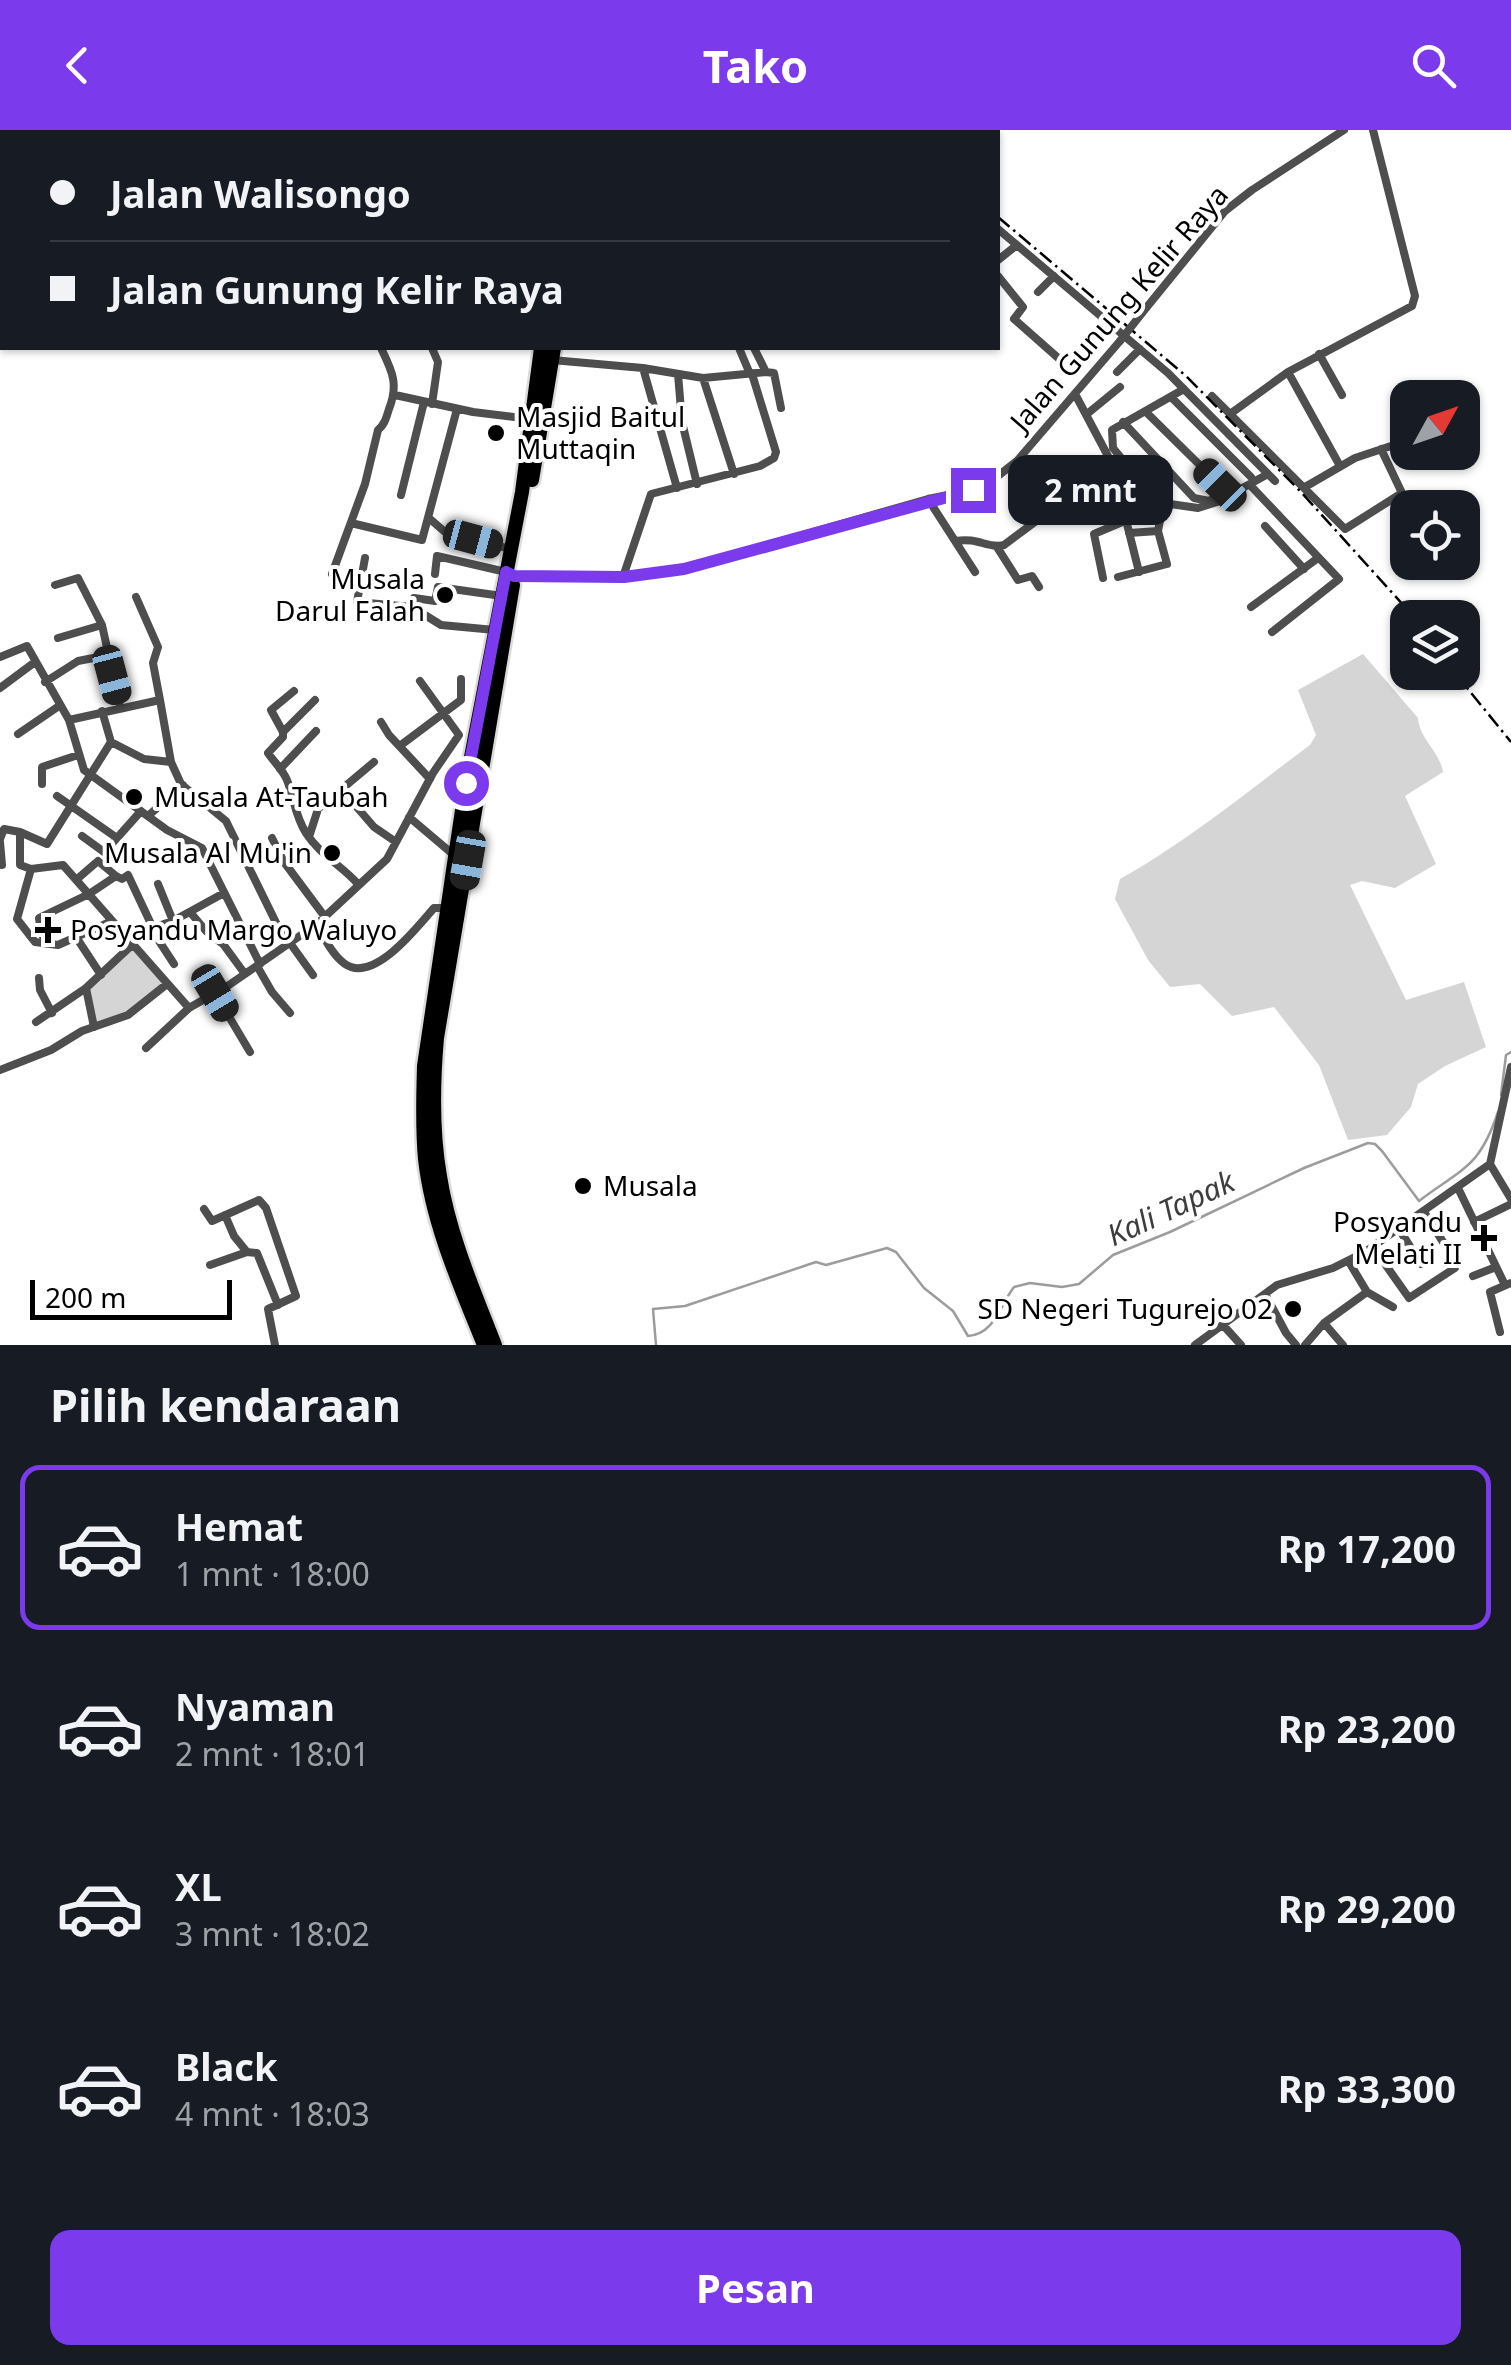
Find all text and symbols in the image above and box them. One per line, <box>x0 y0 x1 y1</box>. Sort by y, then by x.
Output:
text: Tako <box>703 35 808 96</box>
icon: back <box>50 38 105 93</box>
icon: search <box>1406 38 1461 93</box>
text: Jalan Walisongo <box>110 167 411 219</box>
street label: Jalan Gunung Kelir Raya <box>999 176 1236 441</box>
text: Jalan Gunung Kelir Raya <box>110 263 564 315</box>
north arrow <box>1390 380 1480 470</box>
map controls <box>1390 380 1480 690</box>
place label: Masjid Baitul Muttaqin <box>516 397 685 467</box>
marker: Masjid Baitul Muttaqin <box>485 422 507 444</box>
car <box>1188 453 1252 517</box>
callout: 2 mnt <box>1008 455 1173 525</box>
route end <box>951 468 996 513</box>
text: 2 mnt <box>1044 468 1137 511</box>
button: locate <box>1390 490 1480 580</box>
car <box>440 517 506 561</box>
place label: Musala Darul Falah <box>275 559 425 629</box>
marker: Musala Darul Falah <box>434 584 456 606</box>
button: layers <box>1390 600 1480 690</box>
car <box>90 642 134 708</box>
route start <box>444 761 489 806</box>
place label: Musala At-Taubah <box>154 777 389 815</box>
marker: Musala At-Taubah <box>123 786 145 808</box>
car <box>448 828 488 892</box>
place label: Musala Al Mu'in <box>104 833 312 871</box>
marker: Musala Al Mu'in <box>321 842 343 864</box>
place label: Posyandu Margo Waluyo <box>70 910 397 948</box>
marker: Posyandu Margo Waluyo <box>35 917 61 943</box>
car <box>187 960 243 1026</box>
water label: Kali Tapak <box>1100 1160 1242 1255</box>
place label: Musala <box>603 1166 698 1204</box>
marker: Musala <box>572 1175 594 1197</box>
place label: Posyandu Melati II <box>1333 1202 1462 1272</box>
marker: Posyandu Melati II <box>1471 1225 1497 1251</box>
scale bar <box>30 1275 232 1320</box>
text: 200 m <box>45 1278 127 1316</box>
place label: SD Negeri Tugurejo 02 <box>977 1289 1273 1327</box>
marker: SD Negeri Tugurejo 02 <box>1282 1298 1304 1320</box>
text: Pilih kendaraan <box>50 1374 401 1435</box>
text: Hemat <box>175 1500 303 1552</box>
icon: car <box>55 1503 145 1593</box>
text: Rp 17,200 <box>1278 1522 1456 1574</box>
text: 1 mnt · 18:00 <box>175 1552 370 1595</box>
text: Nyaman <box>175 1680 335 1732</box>
icon: car <box>55 1683 145 1773</box>
text: Rp 23,200 <box>1278 1702 1456 1754</box>
text: 2 mnt · 18:01 <box>175 1732 370 1775</box>
text: XL <box>175 1860 222 1912</box>
icon: car <box>55 1863 145 1953</box>
text: Rp 29,200 <box>1278 1882 1456 1934</box>
text: 3 mnt · 18:02 <box>175 1912 370 1955</box>
text: Black <box>175 2040 278 2092</box>
icon: car <box>55 2043 145 2133</box>
text: Rp 33,300 <box>1278 2062 1456 2114</box>
text: 4 mnt · 18:03 <box>175 2092 370 2135</box>
button: Pesan <box>50 2230 1461 2345</box>

